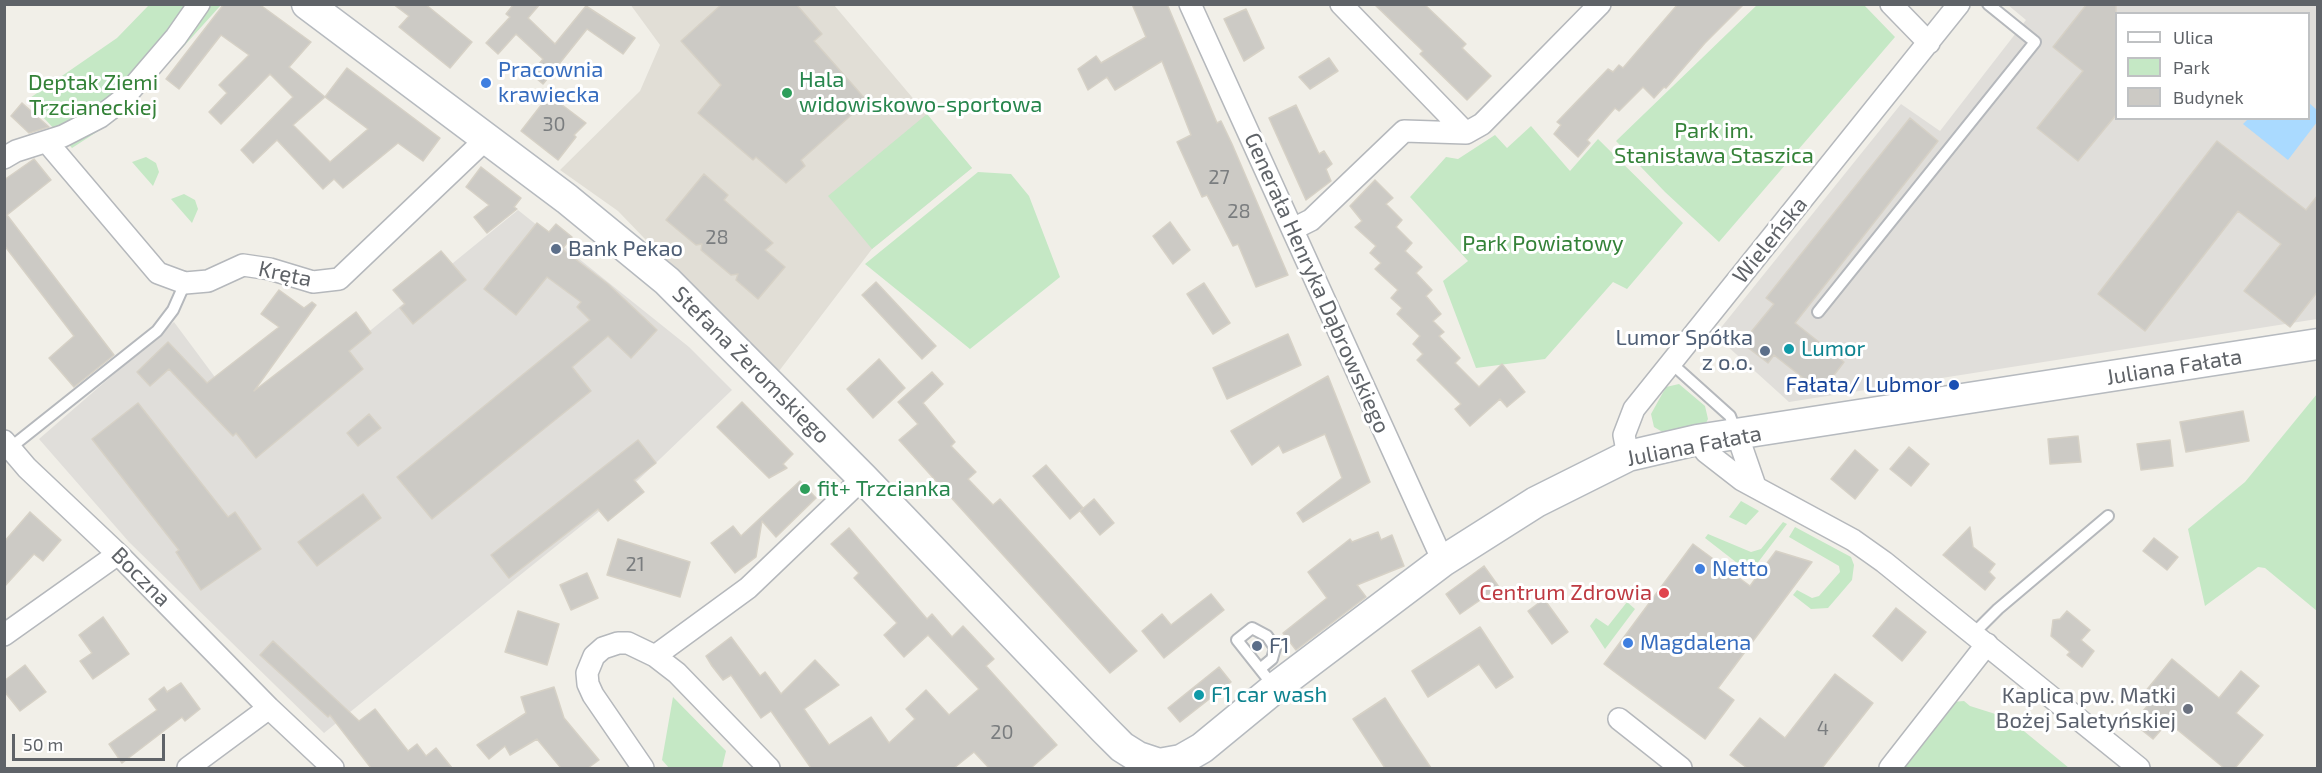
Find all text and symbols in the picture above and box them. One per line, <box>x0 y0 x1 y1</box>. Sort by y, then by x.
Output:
legend <box>2115 12 2310 120</box>
text: Ulica <box>2173 26 2213 48</box>
text: Park <box>2173 56 2210 78</box>
place label: Pracownia krawiecka <box>498 57 603 108</box>
place label: Hala widowiskowo-sportowa <box>799 67 1042 118</box>
park label: Deptak Ziemi Trzcianeckiej <box>28 70 158 122</box>
marker: Pracownia krawiecka <box>479 76 493 90</box>
marker: Hala widowiskowo-sportowa <box>780 86 794 100</box>
text: Budynek <box>2173 86 2244 108</box>
house number: 30 <box>542 112 566 136</box>
park label: Park im. Stanisława Staszica <box>1614 118 1814 170</box>
street label: Generała Henryka Dąbrowskiego <box>1239 129 1395 437</box>
house number: 27 <box>1208 165 1230 189</box>
street label: Wieleńska <box>1727 191 1813 289</box>
house number: 28 <box>1227 199 1251 223</box>
house number: 28 <box>705 225 729 249</box>
park label: Park Powiatowy <box>1462 231 1624 257</box>
place label: Bank Pekao <box>568 236 683 262</box>
marker: Bank Pekao <box>549 242 563 256</box>
street label: Kręta <box>256 255 314 293</box>
street label: Stefana Żeromskiego <box>667 281 835 449</box>
place label: Lumor Spółka z o.o. <box>1616 325 1753 376</box>
place label: Lumor <box>1801 336 1865 362</box>
marker: Lumor <box>1782 342 1796 356</box>
street label: Juliana Fałata <box>2104 343 2244 391</box>
marker: Lumor Spółka z o.o. <box>1758 344 1772 358</box>
place label: Fałata/ Lubmor <box>1786 372 1942 398</box>
marker: Fałata/ Lubmor <box>1947 378 1961 392</box>
street label: Juliana Fałata <box>1624 420 1764 472</box>
place label: fit+ Trzcianka <box>817 476 951 502</box>
marker: fit+ Trzcianka <box>798 482 812 496</box>
street label: Boczna <box>106 542 176 612</box>
house number: 21 <box>625 552 645 576</box>
place label: Netto <box>1712 556 1769 582</box>
marker: Netto <box>1693 562 1707 576</box>
place label: Centrum Zdrowia <box>1479 580 1652 606</box>
marker: Centrum Zdrowia <box>1657 586 1671 600</box>
place label: Magdalena <box>1640 630 1751 656</box>
place label: F1 <box>1269 633 1290 659</box>
marker: Magdalena <box>1621 636 1635 650</box>
marker: F1 <box>1250 639 1264 653</box>
place label: F1 car wash <box>1211 682 1327 708</box>
place label: Kaplica pw. Matki Bożej Saletyńskiej <box>1996 683 2176 734</box>
marker: F1 car wash <box>1192 688 1206 702</box>
marker: Kaplica pw. Matki Bożej Saletyńskiej <box>2181 702 2195 716</box>
house number: 4 <box>1817 716 1829 740</box>
house number: 20 <box>990 720 1014 744</box>
scale bar <box>15 722 168 760</box>
text: 50 m <box>23 733 63 755</box>

